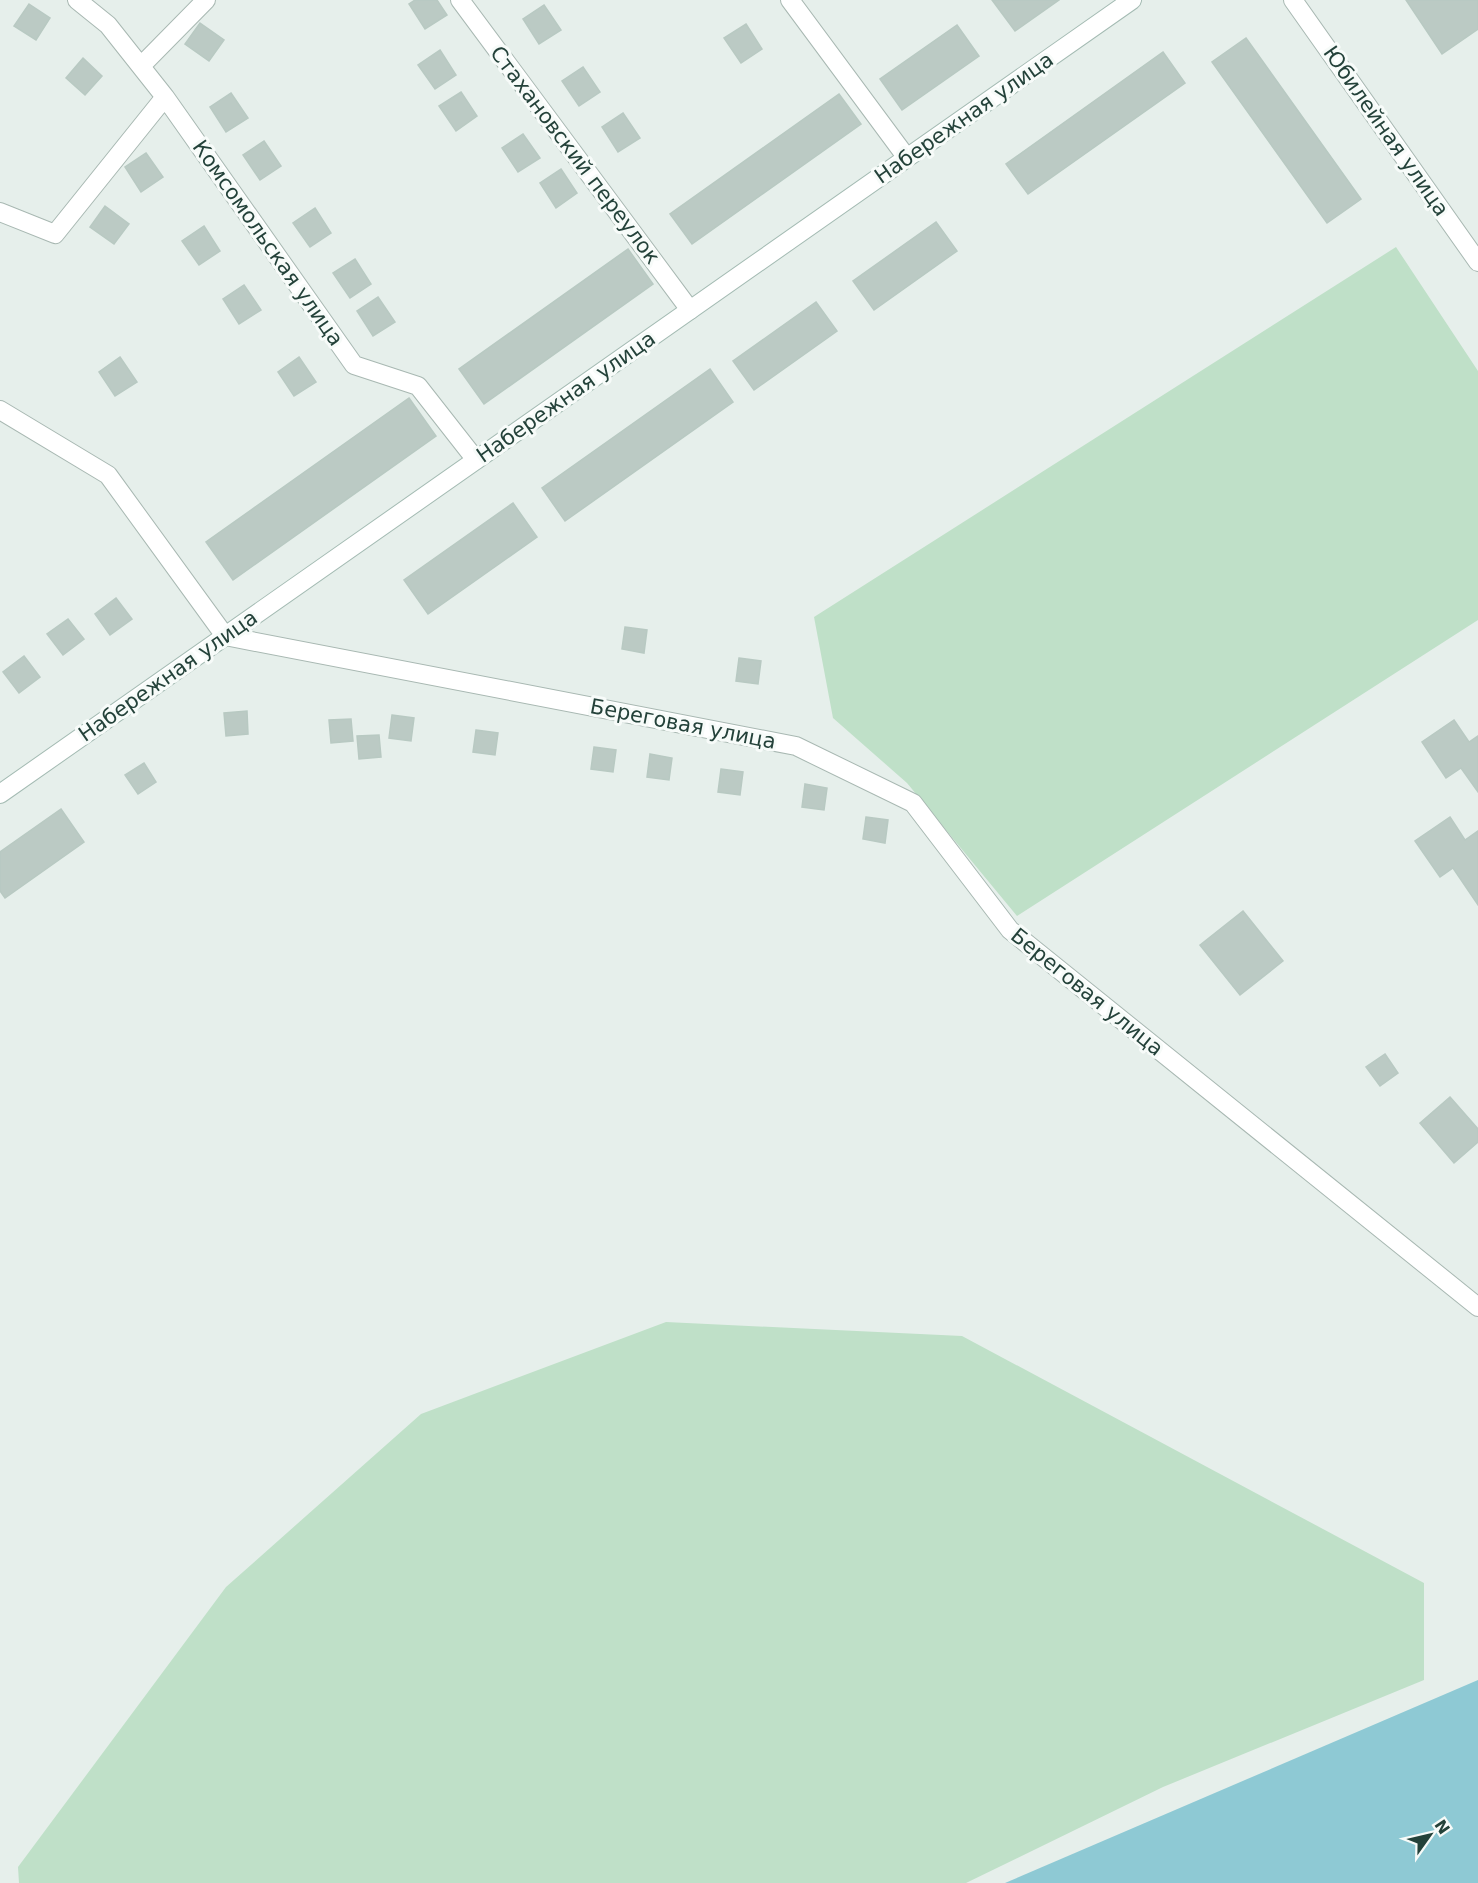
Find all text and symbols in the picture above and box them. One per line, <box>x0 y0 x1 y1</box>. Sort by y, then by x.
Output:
street label: Стахановский переулок <box>485 41 665 269</box>
street label: Юбилейная улица <box>1318 41 1454 221</box>
street label: Набережная улица <box>870 47 1058 189</box>
street label: Комсомольская улица <box>188 136 348 350</box>
street label: Набережная улица <box>472 326 660 468</box>
street label: Набережная улица <box>74 605 262 747</box>
street label: Береговая улица <box>588 694 778 754</box>
street label: Береговая улица <box>1006 923 1168 1061</box>
north arrow <box>1400 1805 1460 1865</box>
text: N <box>1430 1816 1454 1838</box>

